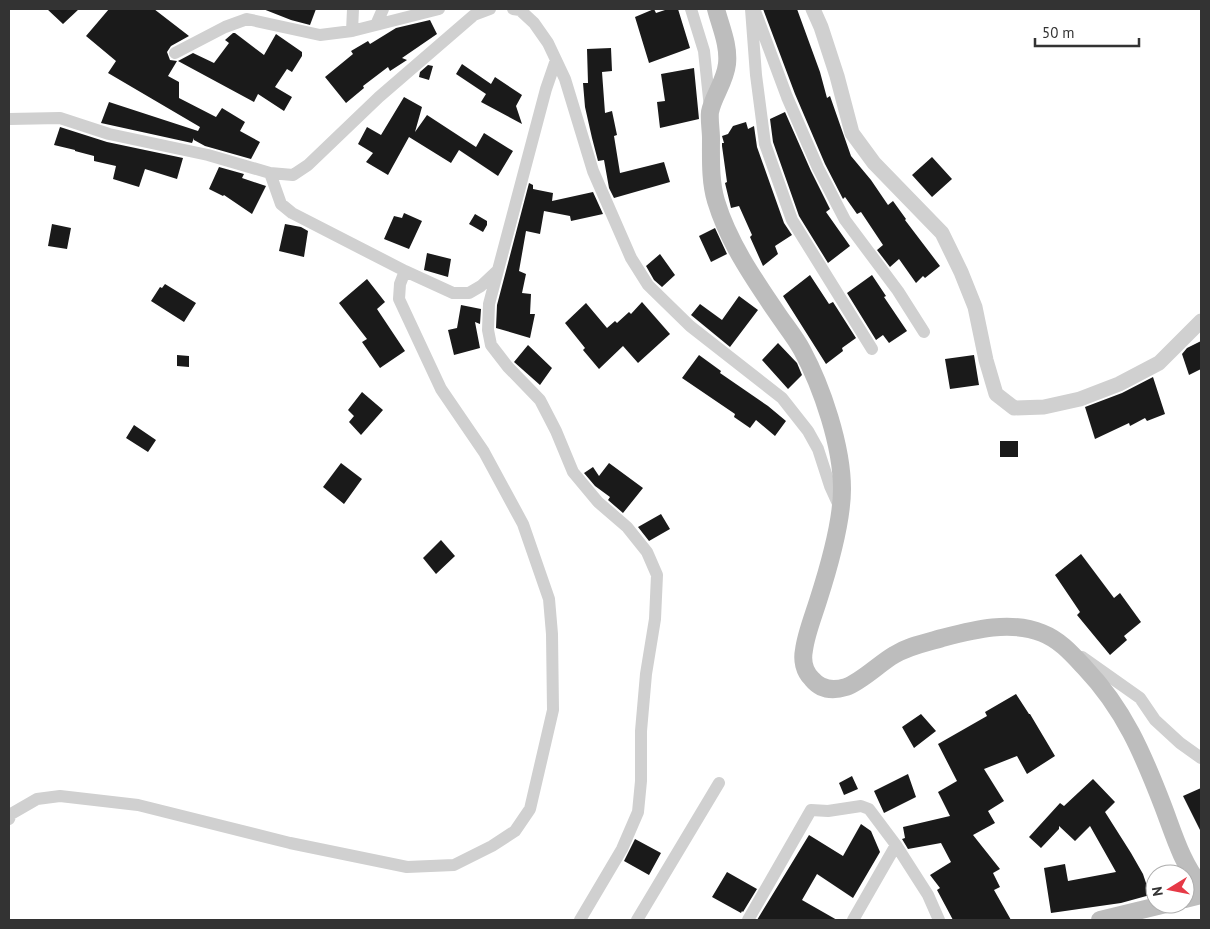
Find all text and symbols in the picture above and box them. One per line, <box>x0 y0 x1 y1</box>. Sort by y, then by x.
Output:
scale bar <box>1035 15 1139 47</box>
text: 50 m <box>1042 23 1075 42</box>
north arrow <box>1145 864 1195 914</box>
text: N <box>1148 885 1167 897</box>

